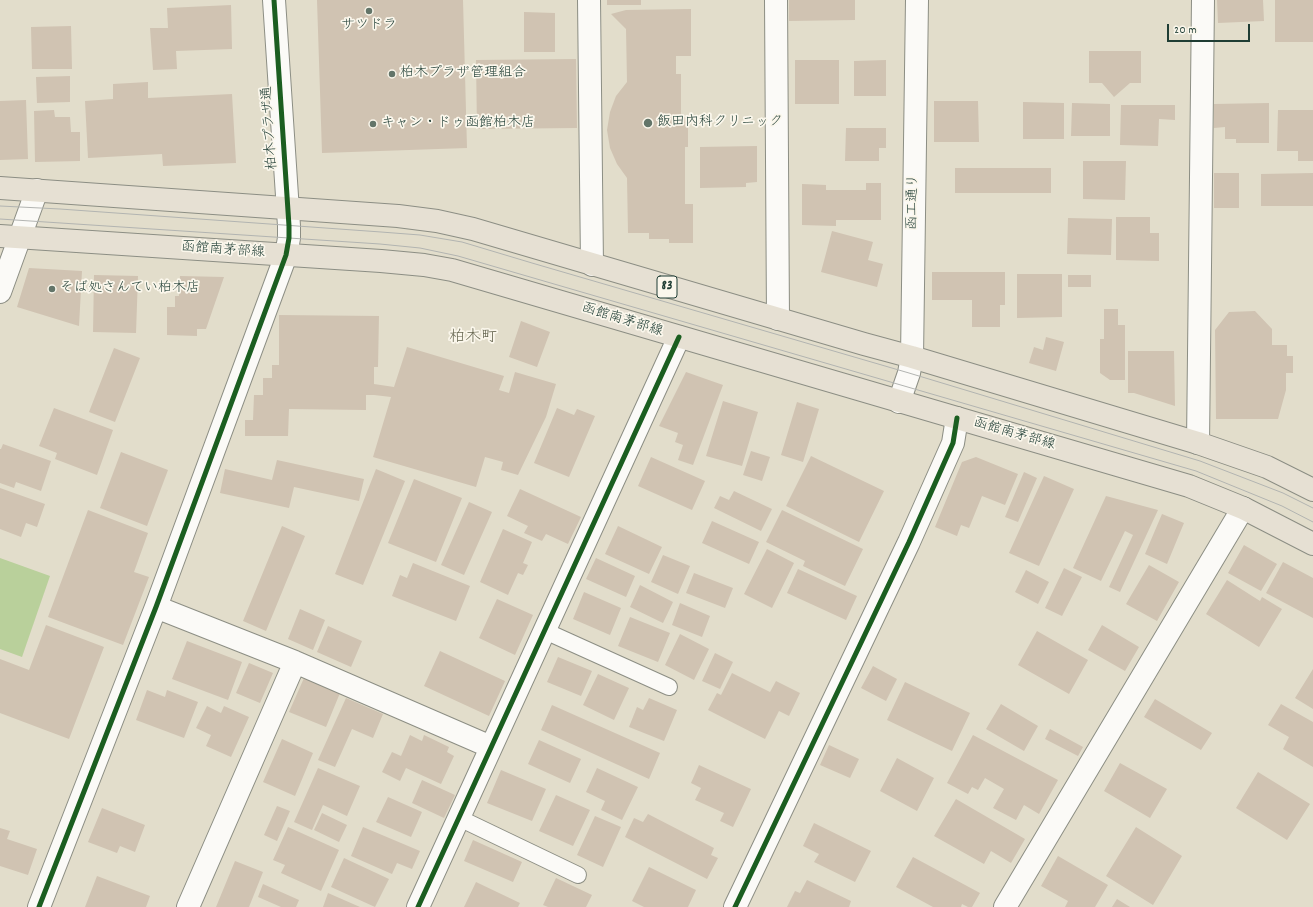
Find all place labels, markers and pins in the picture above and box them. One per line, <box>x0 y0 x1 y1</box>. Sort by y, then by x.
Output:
marker: サツドラ <box>364 6 374 16</box>
place label: サツドラ <box>341 18 397 34</box>
place label: 柏木プラザ管理組合 <box>400 66 526 82</box>
marker: 柏木プラザ管理組合 <box>387 69 397 79</box>
place label: 飯田內科クリニック <box>657 115 783 131</box>
place label: キャン・ドゥ函館柏木店 <box>381 116 535 132</box>
marker: 飯田內科クリニック <box>642 117 654 129</box>
marker: キャン・ドゥ函館柏木店 <box>368 119 378 129</box>
place label: そば処さんてい柏木店 <box>60 281 200 297</box>
marker: そば処さんてい柏木店 <box>47 284 57 294</box>

